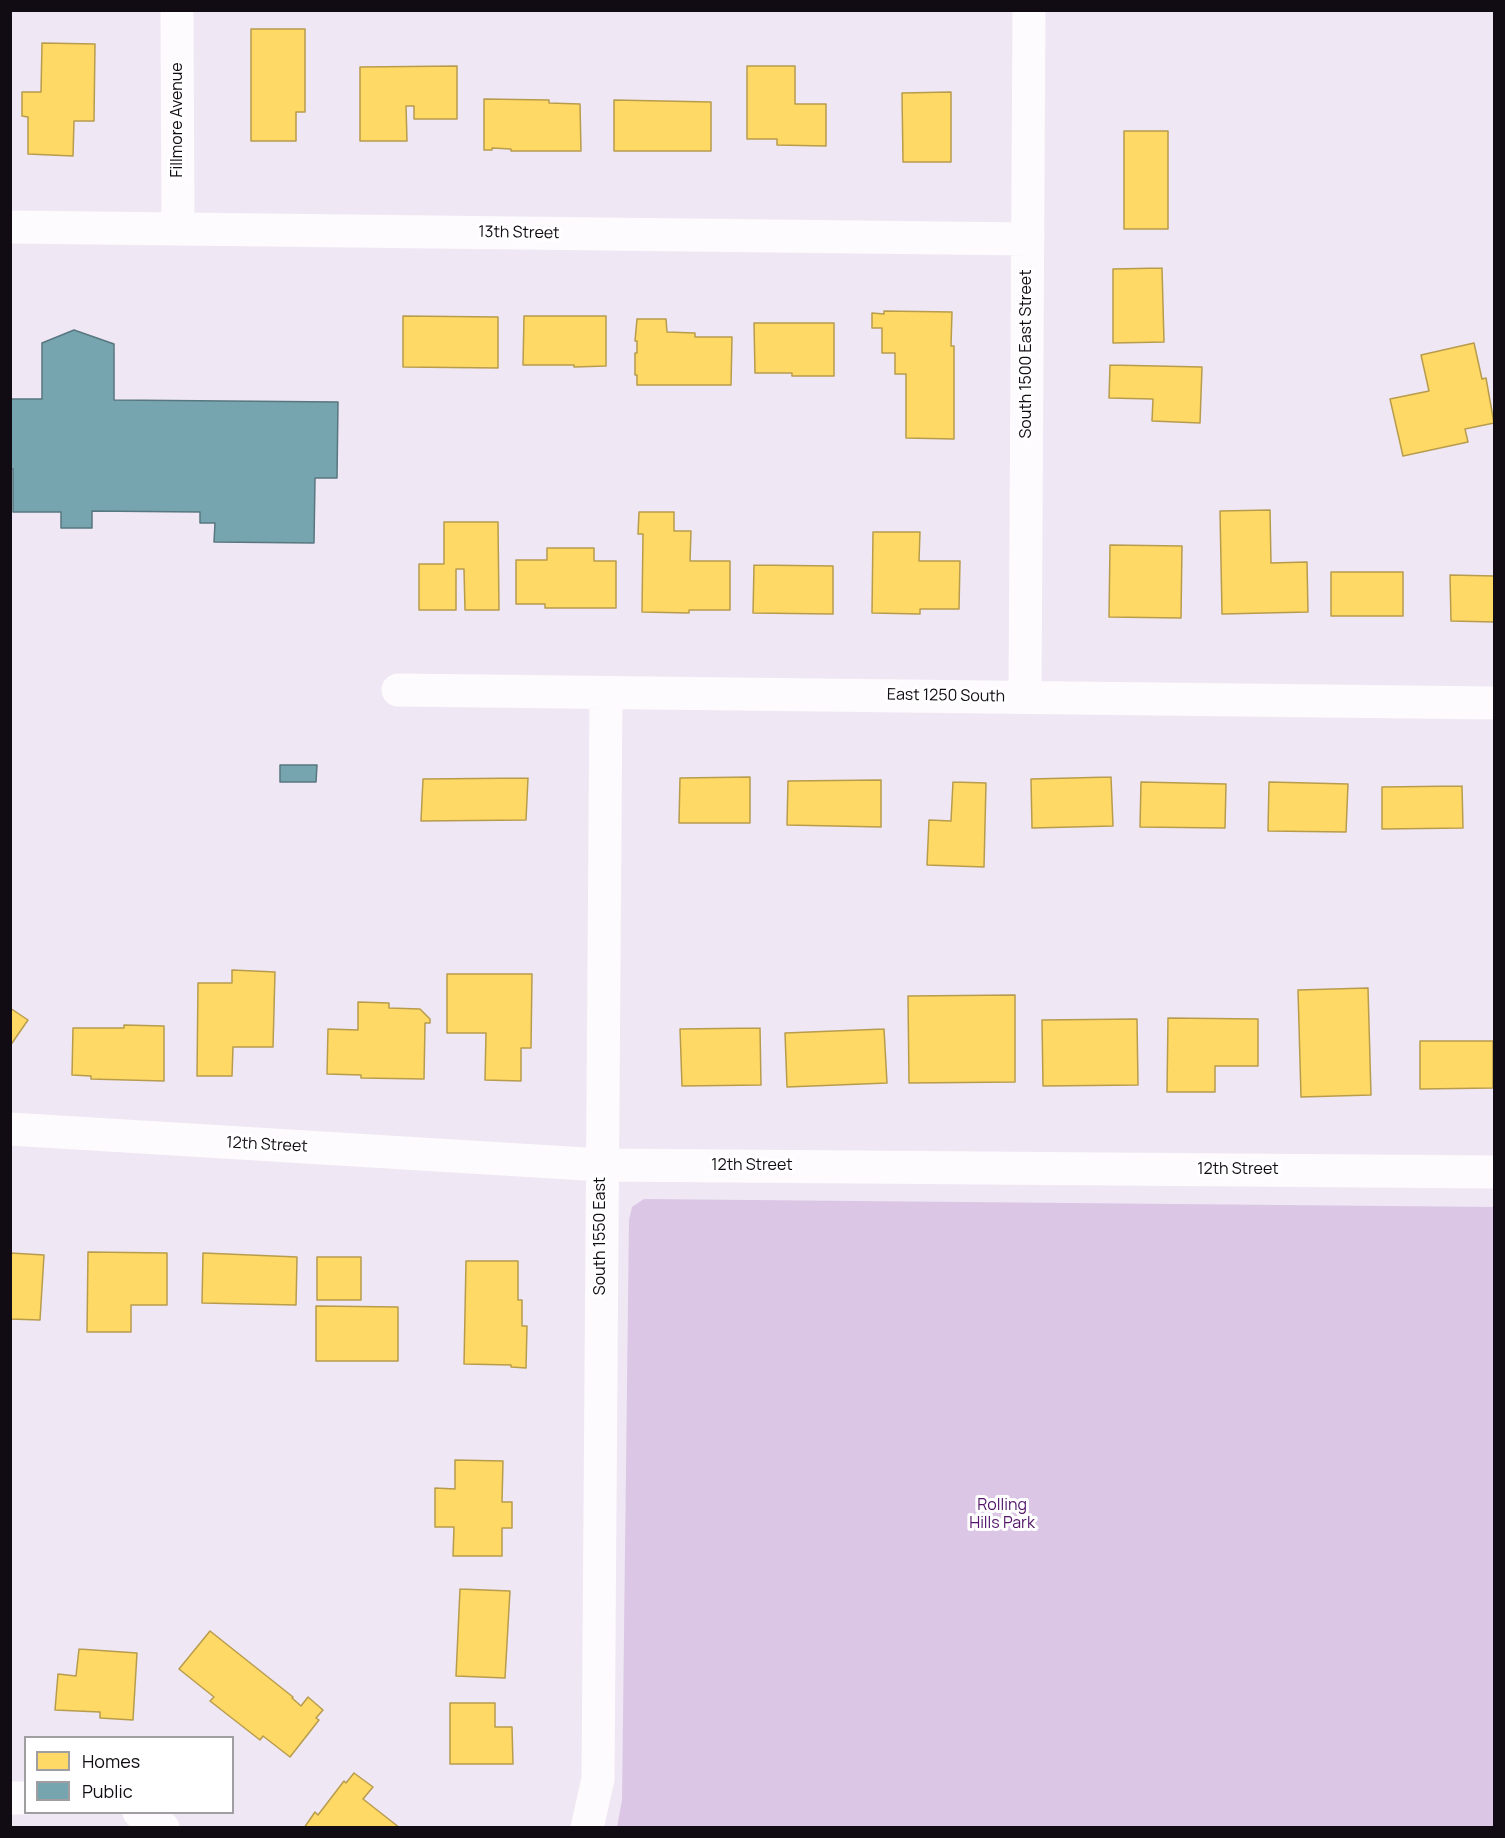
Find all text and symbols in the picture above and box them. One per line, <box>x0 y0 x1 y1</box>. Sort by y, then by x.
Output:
street label: Fillmore Avenue <box>168 62 188 178</box>
street label: 13th Street <box>478 223 560 243</box>
street label: South 1500 East Street <box>1017 269 1037 439</box>
street label: East 1250 South <box>887 685 1005 707</box>
street label: 12th Street <box>226 1133 308 1157</box>
street label: 12th Street <box>711 1156 793 1176</box>
street label: 12th Street <box>1197 1160 1279 1180</box>
street label: South 1550 East <box>591 1177 611 1295</box>
park label: Rolling Hills Park <box>969 1496 1035 1534</box>
legend <box>24 1736 234 1814</box>
text: Homes <box>82 1749 140 1773</box>
text: Public <box>82 1779 133 1803</box>

